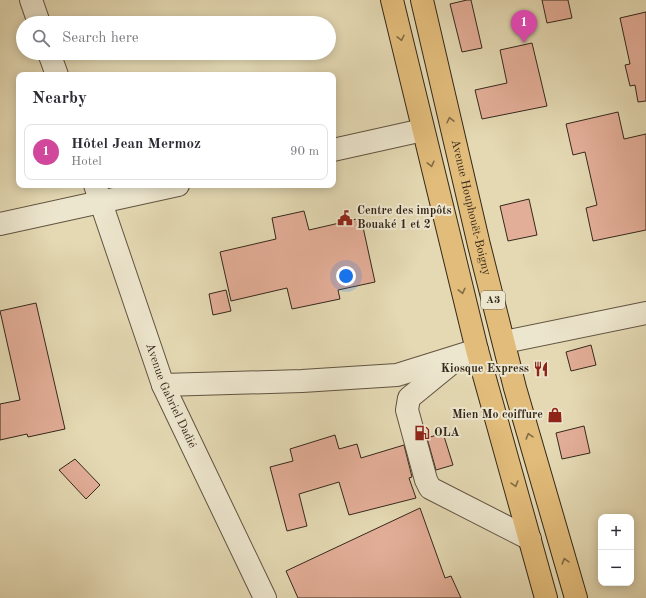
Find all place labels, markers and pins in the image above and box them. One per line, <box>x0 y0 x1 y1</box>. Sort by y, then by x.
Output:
pin: 1 <box>511 10 537 43</box>
place label: Centre des impôts Bouaké 1 et 2 <box>357 205 452 231</box>
public building icon: Centre des impôts Bouaké 1 et 2 <box>336 209 354 227</box>
restaurant icon: Kiosque Express <box>532 360 550 378</box>
place label: Kiosque Express <box>441 363 529 375</box>
shop icon: Mien Mo coiffure <box>546 406 564 424</box>
place label: Mien Mo coiffure <box>452 409 543 421</box>
fuel station icon: OLA <box>413 424 431 442</box>
place label: OLA <box>434 427 460 439</box>

